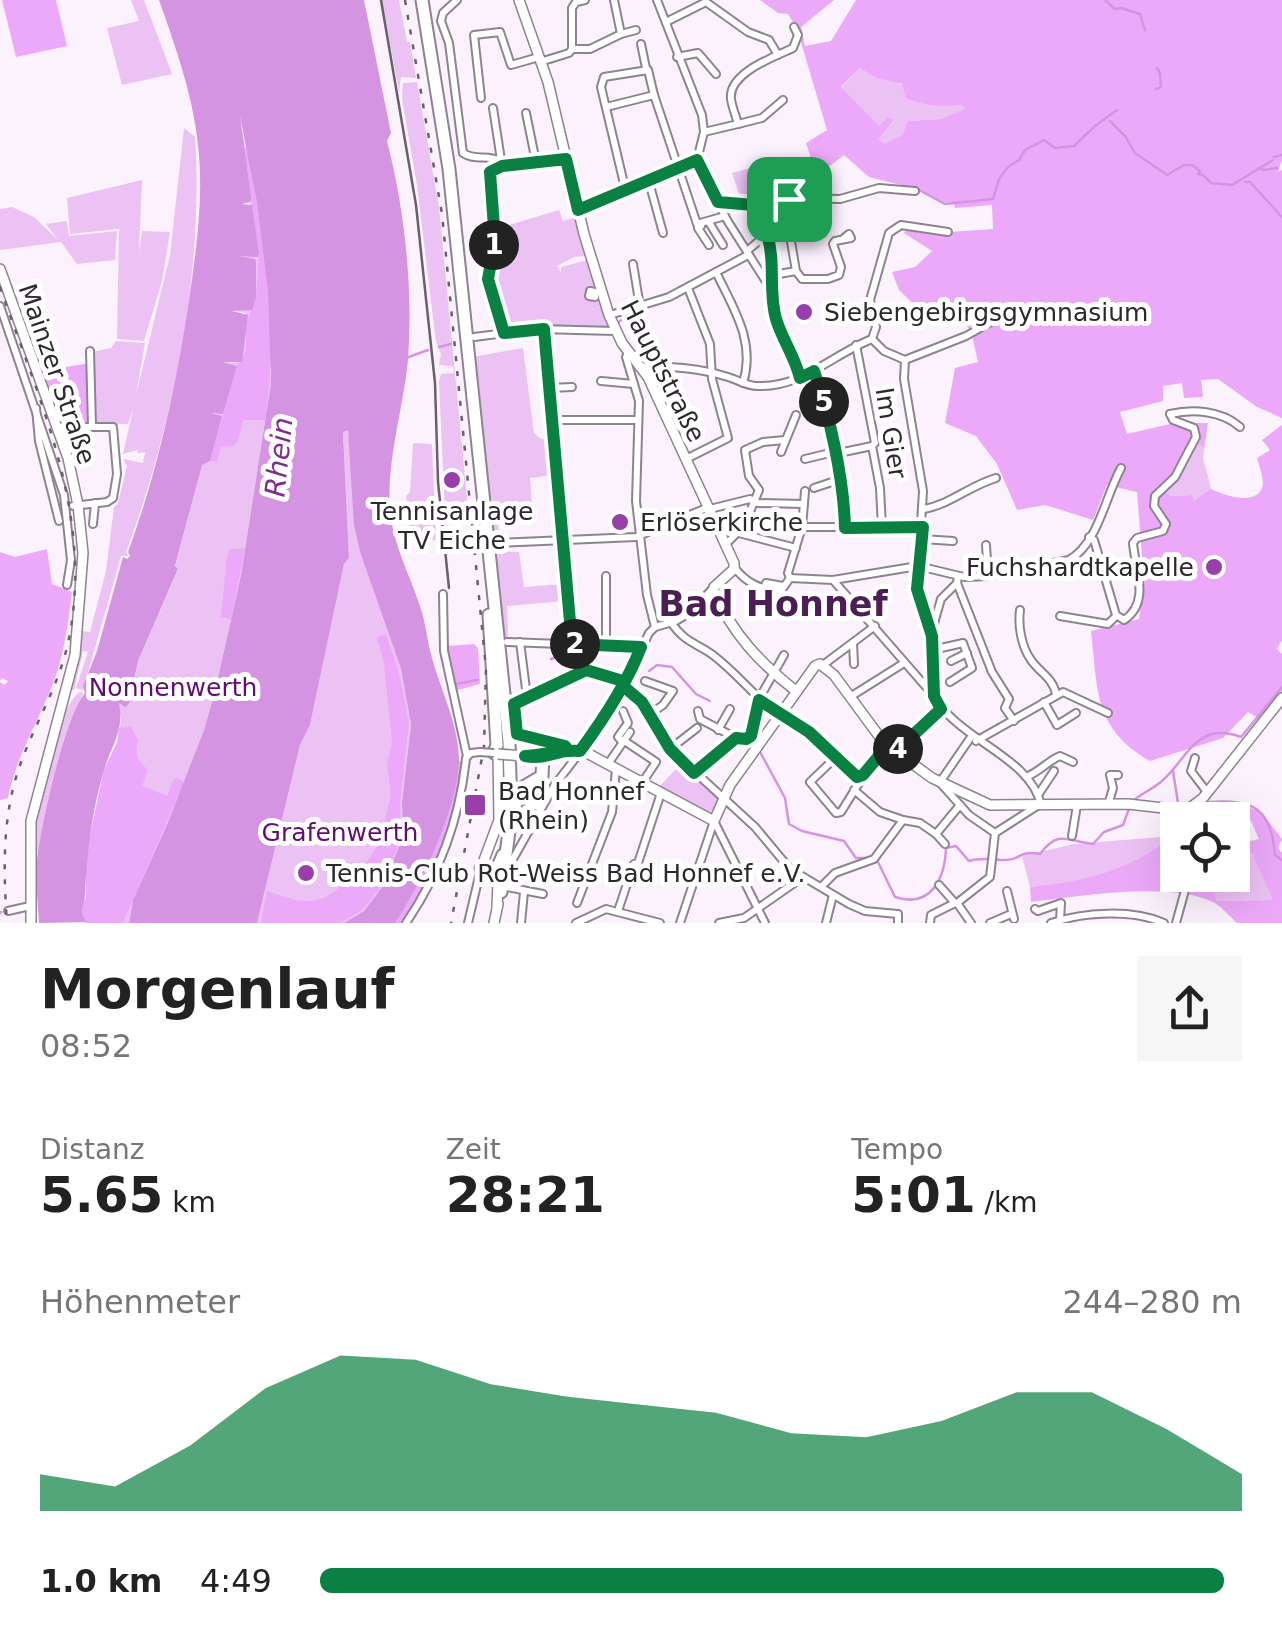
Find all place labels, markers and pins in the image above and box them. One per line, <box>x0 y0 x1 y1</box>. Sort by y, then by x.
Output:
pin <box>747 157 832 242</box>
pin: 1 <box>469 220 519 270</box>
place label: Siebengebirgsgymnasium <box>824 298 1148 327</box>
marker: Siebengebirgsgymnasium <box>793 301 815 323</box>
pin: 5 <box>799 377 849 427</box>
marker: Tennisanlage TV Eiche <box>441 469 463 491</box>
place label: Tennisanlage TV Eiche <box>370 497 533 555</box>
place label: Erlöserkirche <box>640 508 803 537</box>
marker: Erlöserkirche <box>609 511 631 533</box>
place label: Fuchshardtkapelle <box>966 553 1194 582</box>
marker: Fuchshardtkapelle <box>1203 556 1225 578</box>
pin: 2 <box>550 619 600 669</box>
pin: 4 <box>873 724 923 774</box>
place label: Bad Honnef (Rhein) <box>498 777 645 835</box>
marker: Bad Honnef (Rhein) <box>462 792 488 818</box>
place label: Tennis-Club Rot-Weiss Bad Honnef e.V. <box>325 859 805 888</box>
marker: Tennis-Club Rot-Weiss Bad Honnef e.V. <box>295 862 317 884</box>

